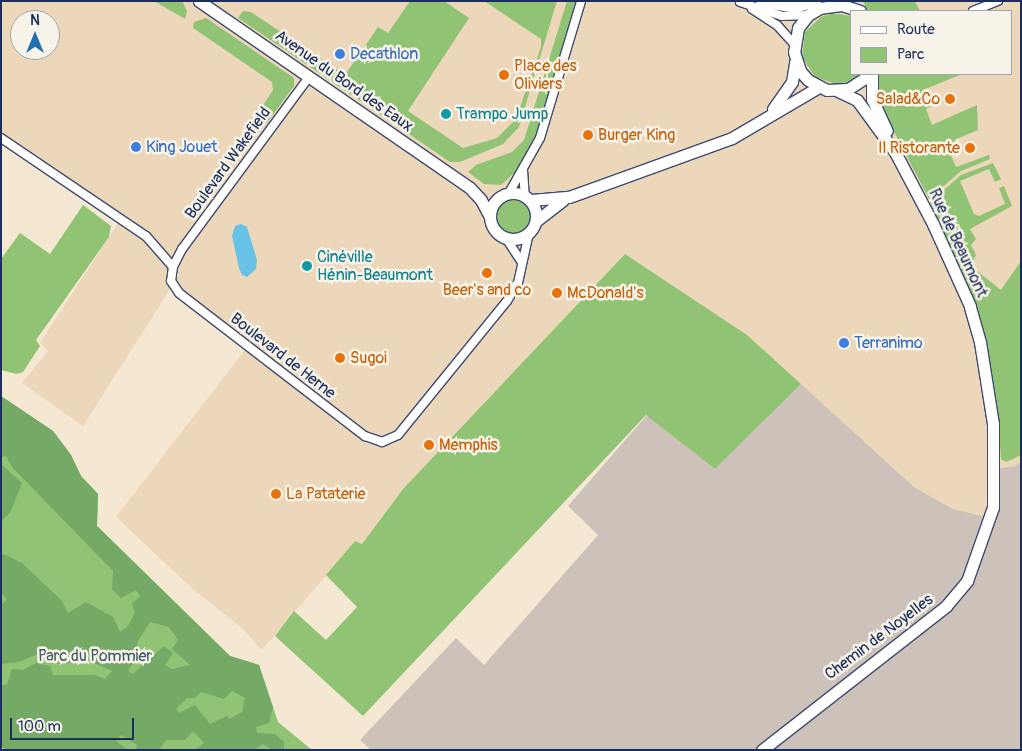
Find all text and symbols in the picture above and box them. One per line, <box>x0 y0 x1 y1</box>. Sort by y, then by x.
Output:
north arrow <box>10 10 60 60</box>
legend <box>850 10 1012 75</box>
text: N <box>30 12 40 29</box>
text: Route <box>897 20 935 39</box>
street label: Avenue du Bord des Eaux <box>271 26 417 136</box>
place label: Decathlon <box>350 44 418 64</box>
text: Parc <box>897 45 925 64</box>
marker: Decathlon <box>334 48 346 60</box>
place label: Place des Oliviers <box>514 56 577 94</box>
marker: Place des Oliviers <box>498 69 510 81</box>
place label: Salad&Co <box>876 89 940 109</box>
marker: Salad&Co <box>944 93 956 105</box>
street label: Boulevard Wakefield <box>181 103 275 223</box>
place label: Trampo Jump <box>456 104 548 124</box>
marker: Trampo Jump <box>440 108 452 120</box>
place label: Burger King <box>598 125 675 145</box>
marker: Burger King <box>582 129 594 141</box>
place label: King Jouet <box>146 137 218 157</box>
place label: Il Ristorante <box>878 138 960 158</box>
marker: King Jouet <box>130 141 142 153</box>
marker: Il Ristorante <box>964 142 976 154</box>
street label: Rue de Beaumont <box>924 186 992 300</box>
place label: Cinéville Hénin-Beaumont <box>317 247 433 285</box>
marker: Cinéville Hénin-Beaumont <box>301 260 313 272</box>
marker: Beer's and co <box>481 267 493 279</box>
place label: Beer's and co <box>443 280 531 300</box>
place label: McDonald's <box>567 283 644 303</box>
marker: McDonald's <box>551 287 563 299</box>
street label: Boulevard de Herne <box>227 309 339 403</box>
place label: Terranimo <box>854 333 923 353</box>
marker: Terranimo <box>838 337 850 349</box>
place label: Sugoi <box>350 348 387 368</box>
marker: Sugoi <box>334 352 346 364</box>
place label: Memphis <box>439 435 498 455</box>
marker: Memphis <box>423 439 435 451</box>
place label: La Pataterie <box>286 484 365 504</box>
marker: La Pataterie <box>270 488 282 500</box>
street label: Chemin de Noyelles <box>821 590 937 684</box>
park label: Parc du Pommier <box>38 646 152 666</box>
scale bar <box>12 708 136 740</box>
text: 100 m <box>18 717 61 736</box>

